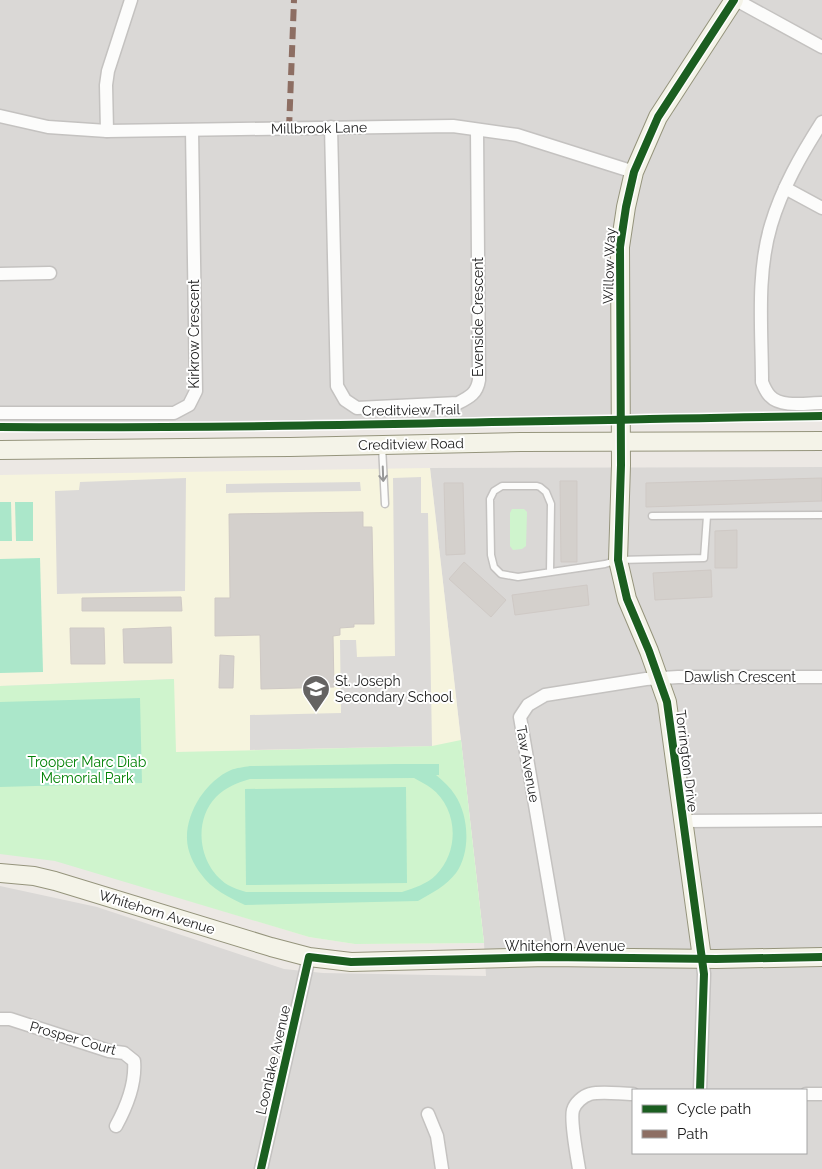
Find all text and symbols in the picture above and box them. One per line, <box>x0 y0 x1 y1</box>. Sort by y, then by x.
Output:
street label: Millbrook Lane <box>271 119 367 137</box>
street label: Willow Way <box>600 227 618 304</box>
street label: Evenside Crescent <box>470 257 486 377</box>
street label: Kirkrow Crescent <box>186 279 202 389</box>
street label: Creditview Trail <box>362 401 460 419</box>
street label: Creditview Road <box>358 435 464 453</box>
one-way arrow <box>379 466 388 482</box>
street label: Dawlish Crescent <box>684 669 796 685</box>
place label: St. Joseph Secondary School <box>335 673 453 705</box>
school or university icon: St. Joseph Secondary School <box>301 674 331 713</box>
street label: Torrington Drive <box>673 709 701 813</box>
street label: Taw Avenue <box>513 724 543 804</box>
park label: Trooper Marc Diab Memorial Park <box>28 754 147 786</box>
street label: Whitehorn Avenue <box>97 887 217 937</box>
street label: Whitehorn Avenue <box>505 938 625 954</box>
street label: Loonlake Avenue <box>253 1004 293 1116</box>
street label: Prosper Court <box>28 1018 118 1058</box>
legend <box>632 1089 807 1154</box>
text: Cycle path <box>677 1100 751 1118</box>
text: Path <box>677 1125 708 1143</box>

